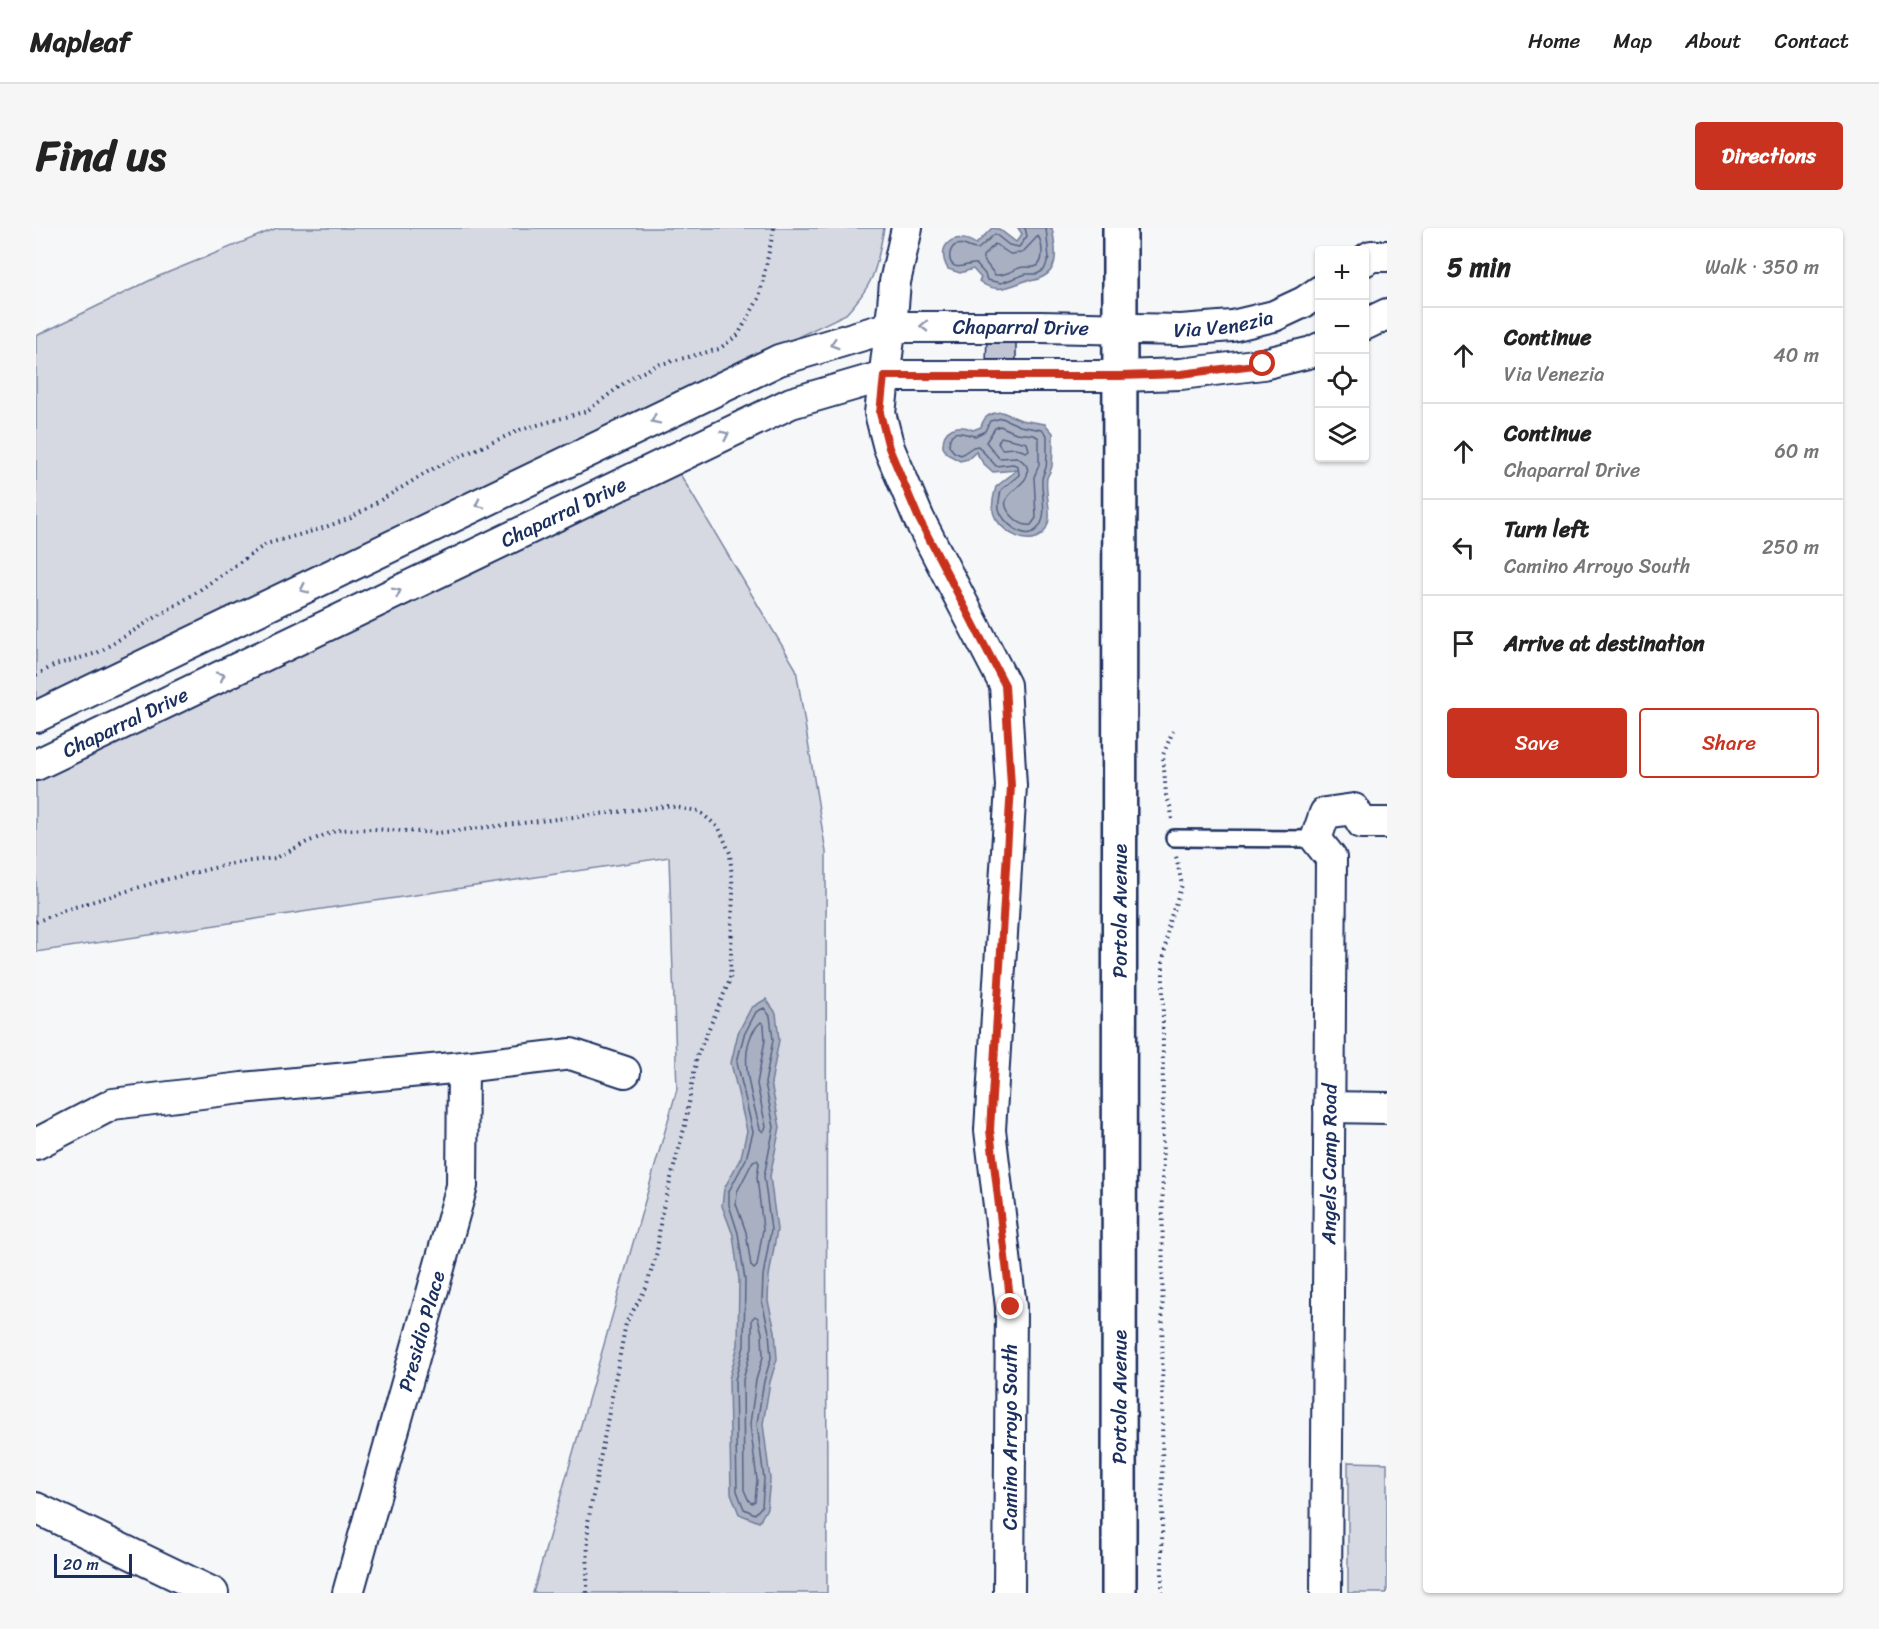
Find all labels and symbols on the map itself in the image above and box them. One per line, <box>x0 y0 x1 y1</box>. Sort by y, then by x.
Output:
street label: Via Venezia <box>1173 299 1277 348</box>
street label: Chaparral Drive <box>953 309 1089 346</box>
one-way arrow <box>919 320 928 332</box>
one-way arrow <box>829 337 840 349</box>
route start <box>1249 350 1275 376</box>
one-way arrow <box>651 412 662 424</box>
one-way arrow <box>718 431 729 443</box>
street label: Chaparral Drive <box>494 467 633 557</box>
one-way arrow <box>475 497 486 509</box>
one-way arrow <box>299 581 310 593</box>
one-way arrow <box>391 587 402 599</box>
one-way arrow <box>215 672 226 684</box>
street label: Chaparral Drive <box>56 677 194 767</box>
street label: Portola Avenue <box>1102 843 1137 978</box>
street label: Angels Camp Road <box>1311 1082 1347 1245</box>
street label: Presidio Place <box>388 1266 455 1396</box>
route end <box>997 1293 1023 1319</box>
street label: Portola Avenue <box>1102 1329 1137 1464</box>
street label: Camino Arroyo South <box>993 1344 1028 1530</box>
scale bar <box>54 1551 132 1578</box>

